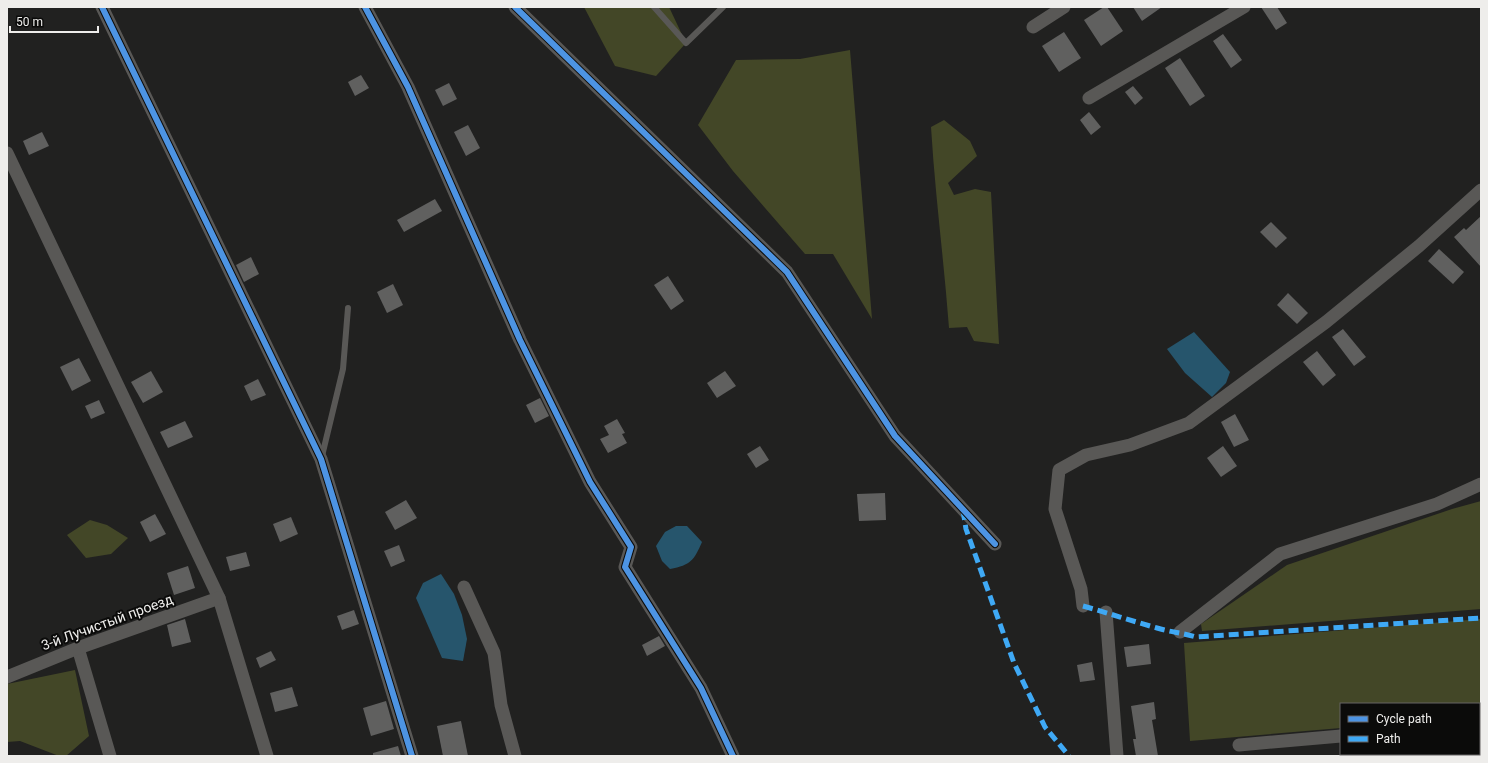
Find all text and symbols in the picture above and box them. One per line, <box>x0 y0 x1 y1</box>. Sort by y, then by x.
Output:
scale bar <box>10 8 98 34</box>
text: 50 m <box>16 15 43 29</box>
street label: 3-й Лучистый проезд <box>39 591 176 653</box>
legend <box>1340 703 1480 755</box>
text: Cycle path <box>1376 712 1432 726</box>
text: Path <box>1376 732 1401 746</box>

